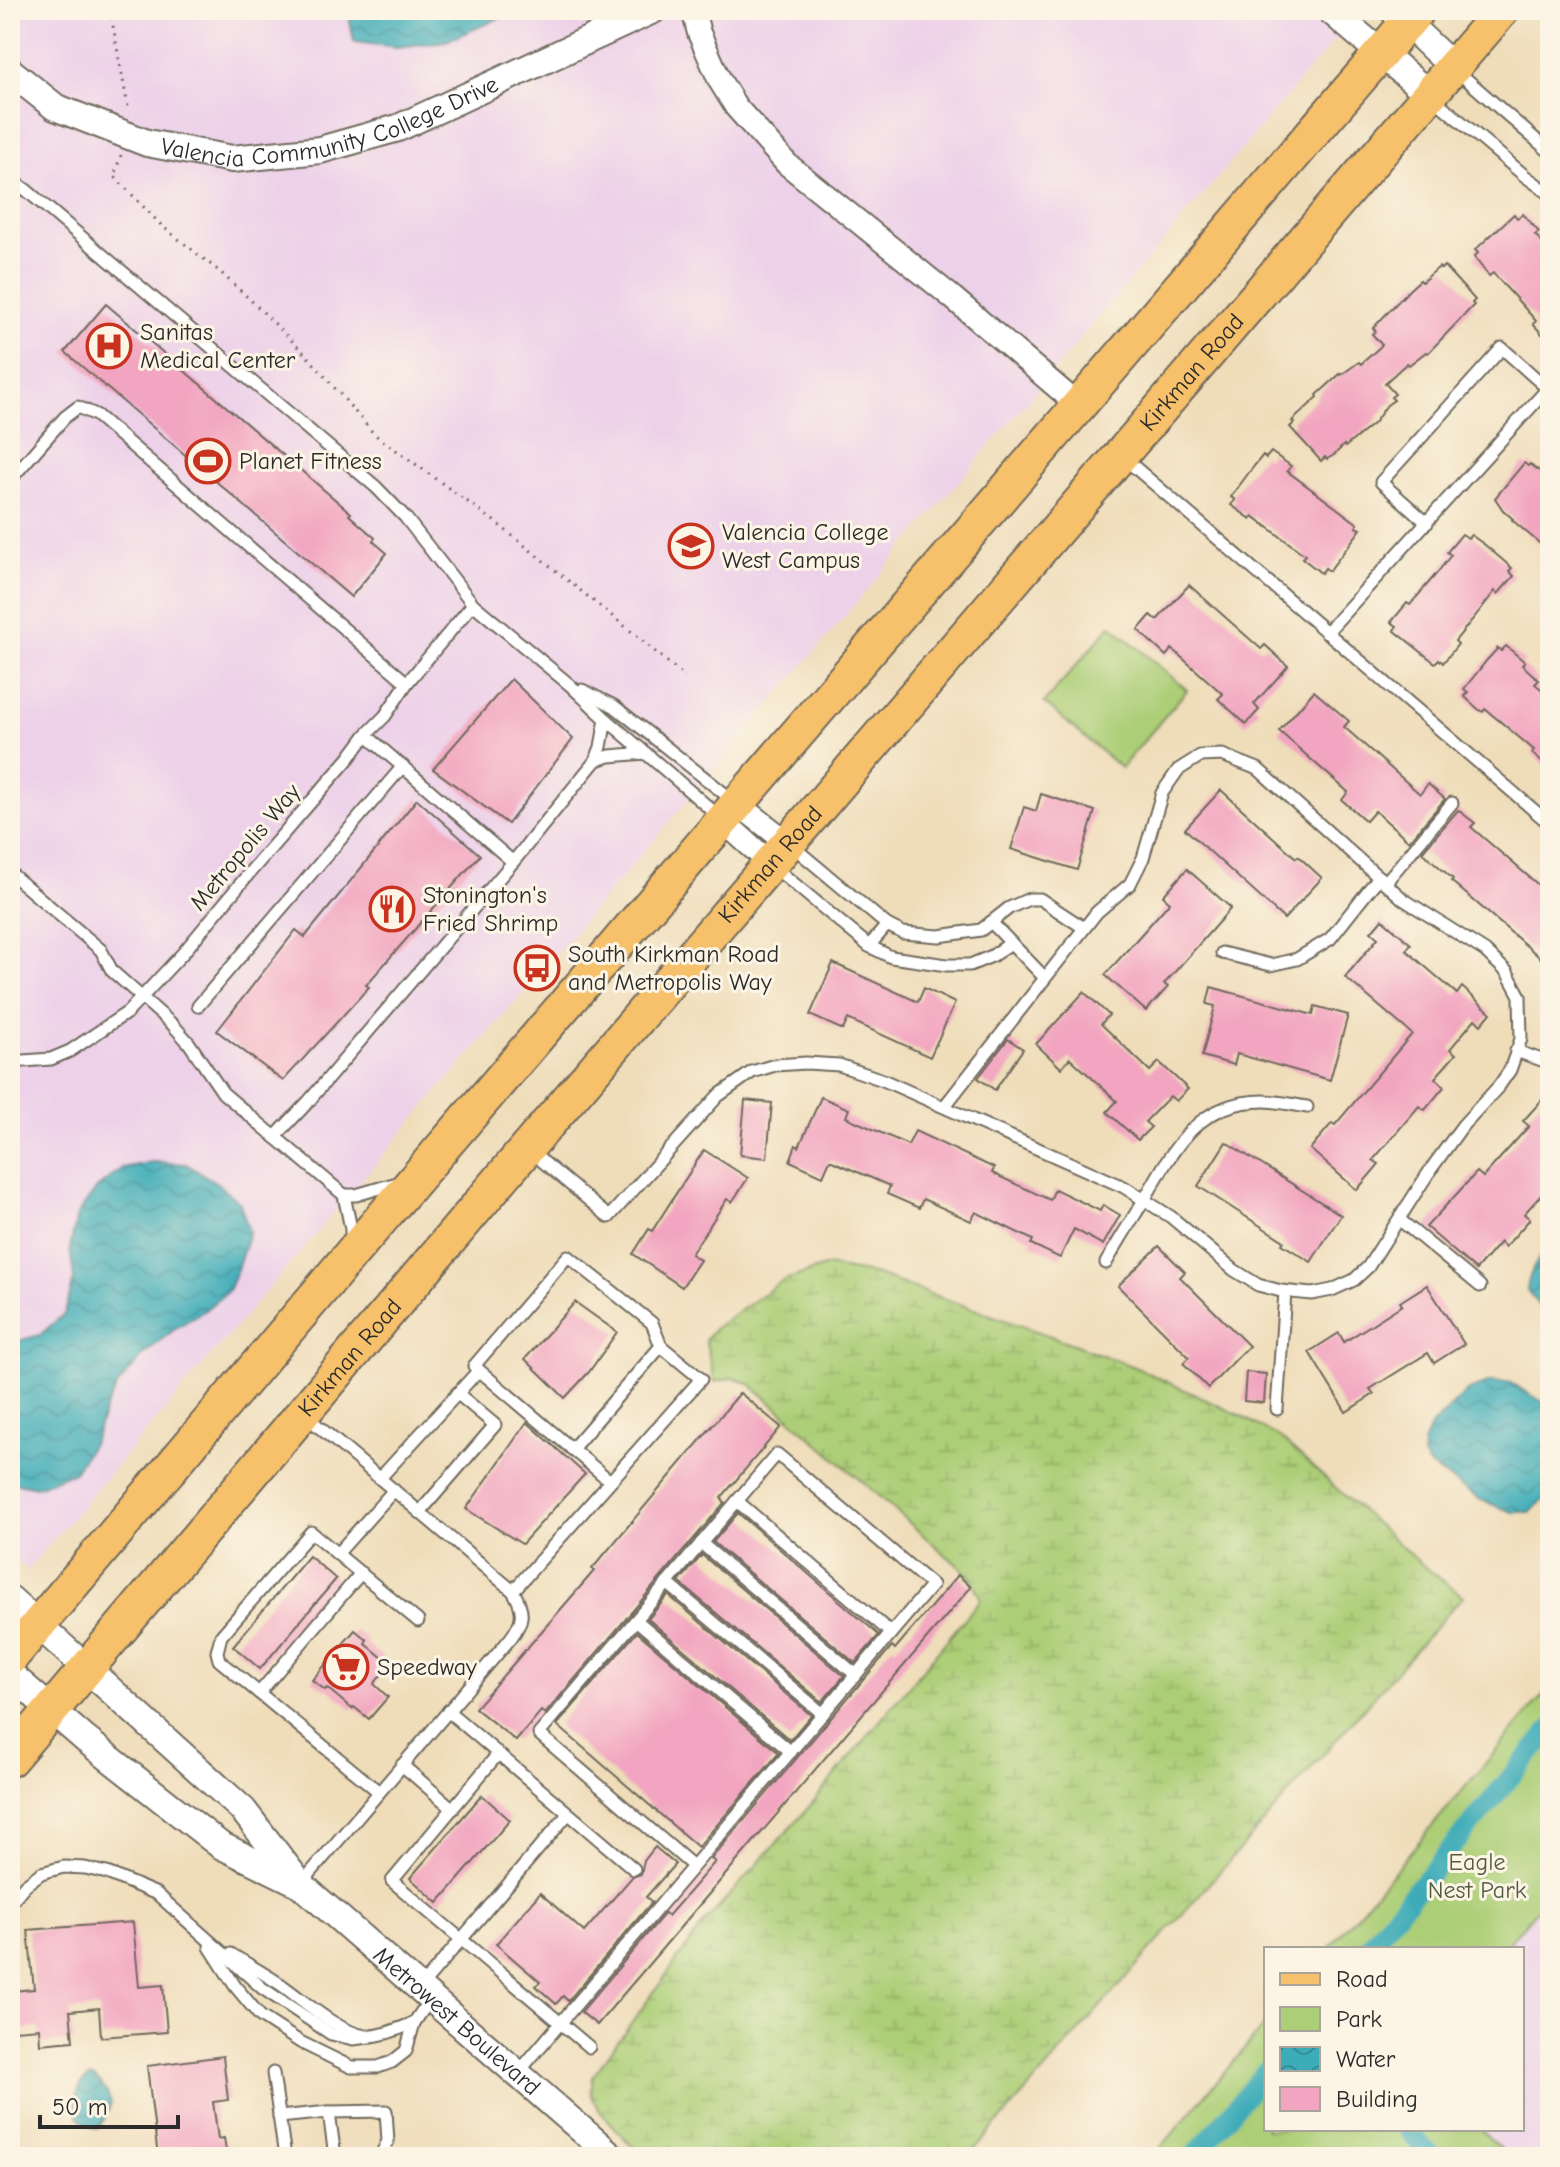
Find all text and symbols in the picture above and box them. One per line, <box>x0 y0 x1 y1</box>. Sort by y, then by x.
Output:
street label: Valencia Community College Drive <box>159 70 503 173</box>
street label: Kirkman Road <box>1134 308 1250 437</box>
place label: Sanitas Medical Center <box>140 318 296 374</box>
hospital icon: Sanitas Medical Center <box>85 322 133 370</box>
sports icon: Planet Fitness <box>184 437 232 485</box>
place label: Planet Fitness <box>239 447 382 475</box>
place label: Valencia College West Campus <box>722 518 889 574</box>
school or university icon: Valencia College West Campus <box>667 522 715 570</box>
street label: Metropolis Way <box>184 778 306 916</box>
street label: Kirkman Road <box>712 800 828 929</box>
place label: Stonington's Fried Shrimp <box>423 881 558 937</box>
restaurant icon: Stonington's Fried Shrimp <box>368 885 416 933</box>
place label: South Kirkman Road and Metropolis Way <box>568 940 779 996</box>
bus stop icon: South Kirkman Road and Metropolis Way <box>513 944 561 992</box>
street label: Kirkman Road <box>292 1293 407 1422</box>
supermarket icon: Speedway <box>322 1643 370 1691</box>
place label: Speedway <box>377 1653 477 1681</box>
park label: Eagle Nest Park <box>1428 1848 1527 1904</box>
street label: Metrowest Boulevard <box>368 1941 546 2101</box>
legend <box>1264 1947 1524 2131</box>
text: Road <box>1336 1965 1388 1993</box>
text: Park <box>1336 2005 1382 2033</box>
text: Water <box>1336 2045 1396 2073</box>
scale bar <box>40 2079 178 2129</box>
text: Building <box>1336 2085 1418 2113</box>
text: 50 m <box>52 2093 108 2121</box>

